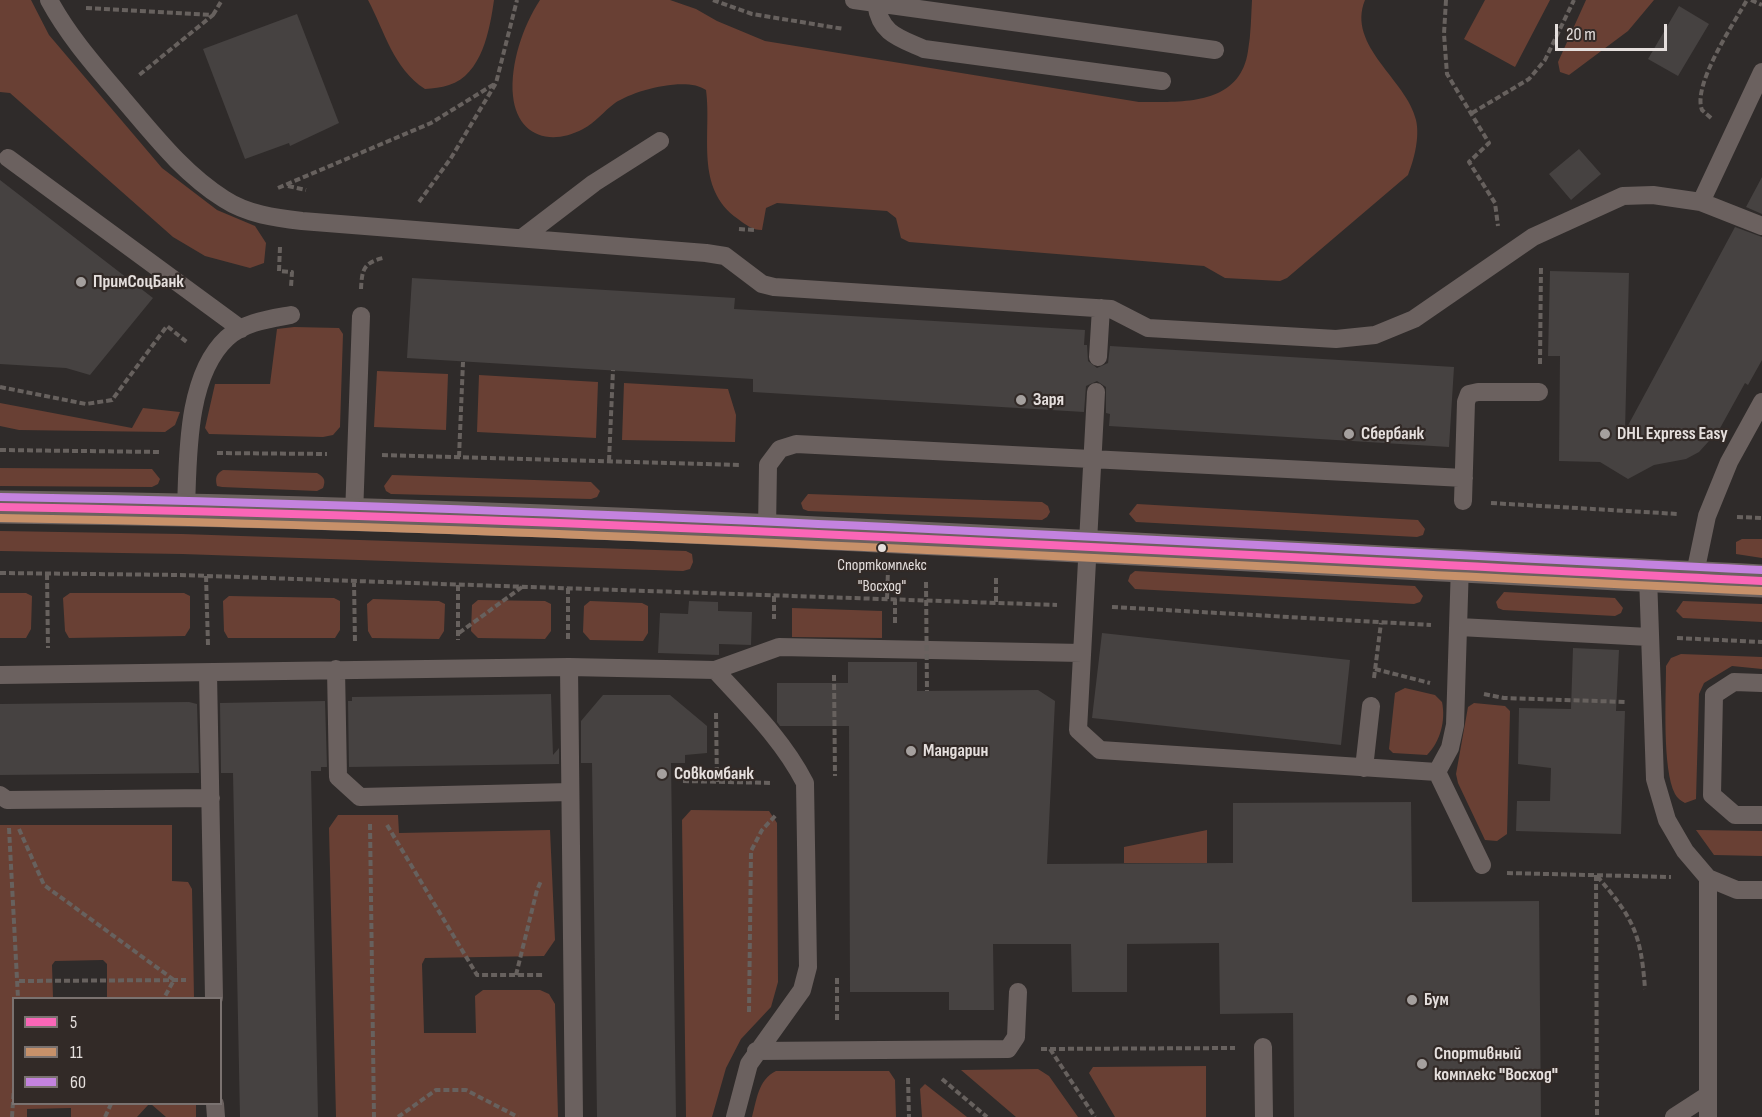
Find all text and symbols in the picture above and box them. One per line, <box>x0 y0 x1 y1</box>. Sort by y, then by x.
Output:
scale bar <box>1558 12 1670 50</box>
text: 20 m <box>1566 24 1596 45</box>
place label: ПримСоцБанк <box>93 271 184 293</box>
marker: ПримСоцБанк <box>74 275 88 289</box>
place label: Заря <box>1033 389 1064 411</box>
marker: Заря <box>1014 393 1028 407</box>
place label: Сбербанк <box>1361 423 1424 445</box>
place label: DHL Express Easy <box>1617 423 1728 445</box>
marker: Сбербанк <box>1342 427 1356 441</box>
marker: DHL Express Easy <box>1598 427 1612 441</box>
marker: Спорткомплекс "Восход" <box>876 542 888 554</box>
place label: Спорткомплекс "Восход" <box>837 556 927 594</box>
place label: Мандарин <box>923 740 988 762</box>
marker: Мандарин <box>904 744 918 758</box>
place label: Совкомбанк <box>674 763 754 785</box>
marker: Совкомбанк <box>655 767 669 781</box>
place label: Бум <box>1424 989 1449 1011</box>
marker: Бум <box>1405 993 1419 1007</box>
legend <box>12 997 222 1105</box>
text: 5 <box>70 1012 77 1033</box>
text: 11 <box>70 1042 83 1063</box>
place label: Спортивный комплекс "Восход" <box>1434 1043 1558 1086</box>
marker: Спортивный комплекс "Восход" <box>1415 1057 1429 1071</box>
text: 60 <box>70 1072 86 1093</box>

